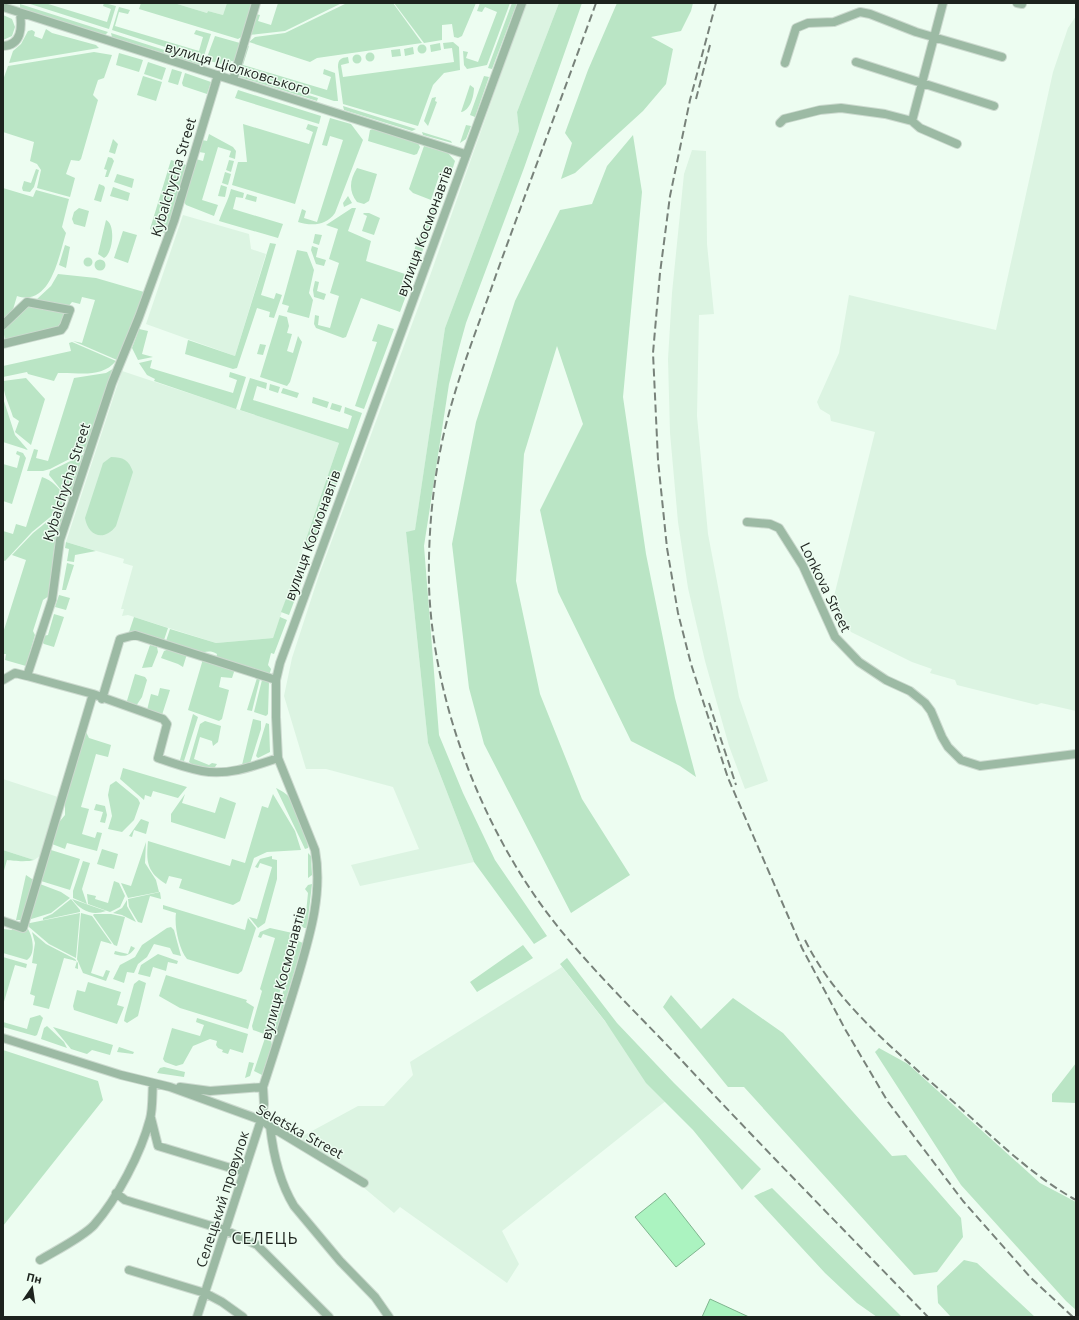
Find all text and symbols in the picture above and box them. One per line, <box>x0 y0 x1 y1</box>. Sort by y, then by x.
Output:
street label: вулиця Ціолковського <box>163 37 313 99</box>
street label: Kybalchycha Street <box>146 115 200 239</box>
street label: вулиця Космонавтів <box>392 163 456 299</box>
street label: Kybalchycha Street <box>38 420 94 544</box>
street label: вулиця Космонавтів <box>280 467 344 603</box>
street label: Lonkova Street <box>796 539 856 635</box>
street label: вулиця Космонавтів <box>256 904 310 1042</box>
street label: Seletska Street <box>253 1099 347 1163</box>
street label: Селецький провулок <box>191 1128 253 1270</box>
district label: СЕЛЕЦЬ <box>231 1227 299 1249</box>
north arrow <box>12 1268 52 1308</box>
text: Пн <box>25 1269 44 1287</box>

